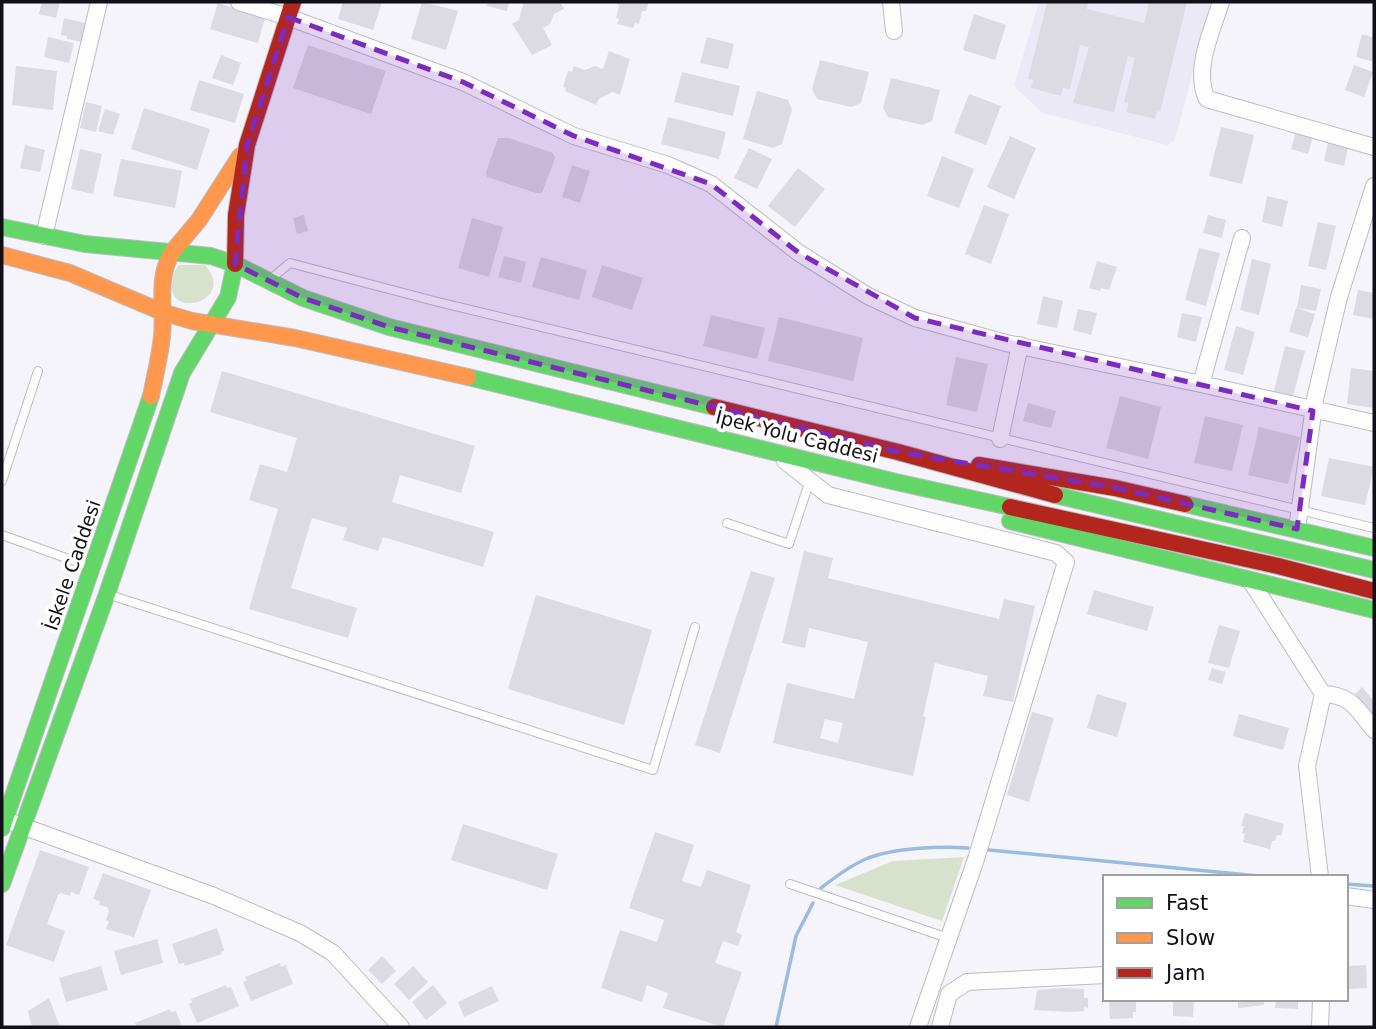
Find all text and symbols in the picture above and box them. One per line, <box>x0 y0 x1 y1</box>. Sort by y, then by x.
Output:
street label: İpek Yolu Caddesi <box>714 405 880 467</box>
street label: İskele Caddesi <box>39 497 105 633</box>
legend <box>1103 875 1348 1001</box>
text: Fast <box>1166 891 1208 915</box>
text: Slow <box>1166 926 1215 950</box>
text: Jam <box>1164 961 1206 985</box>

